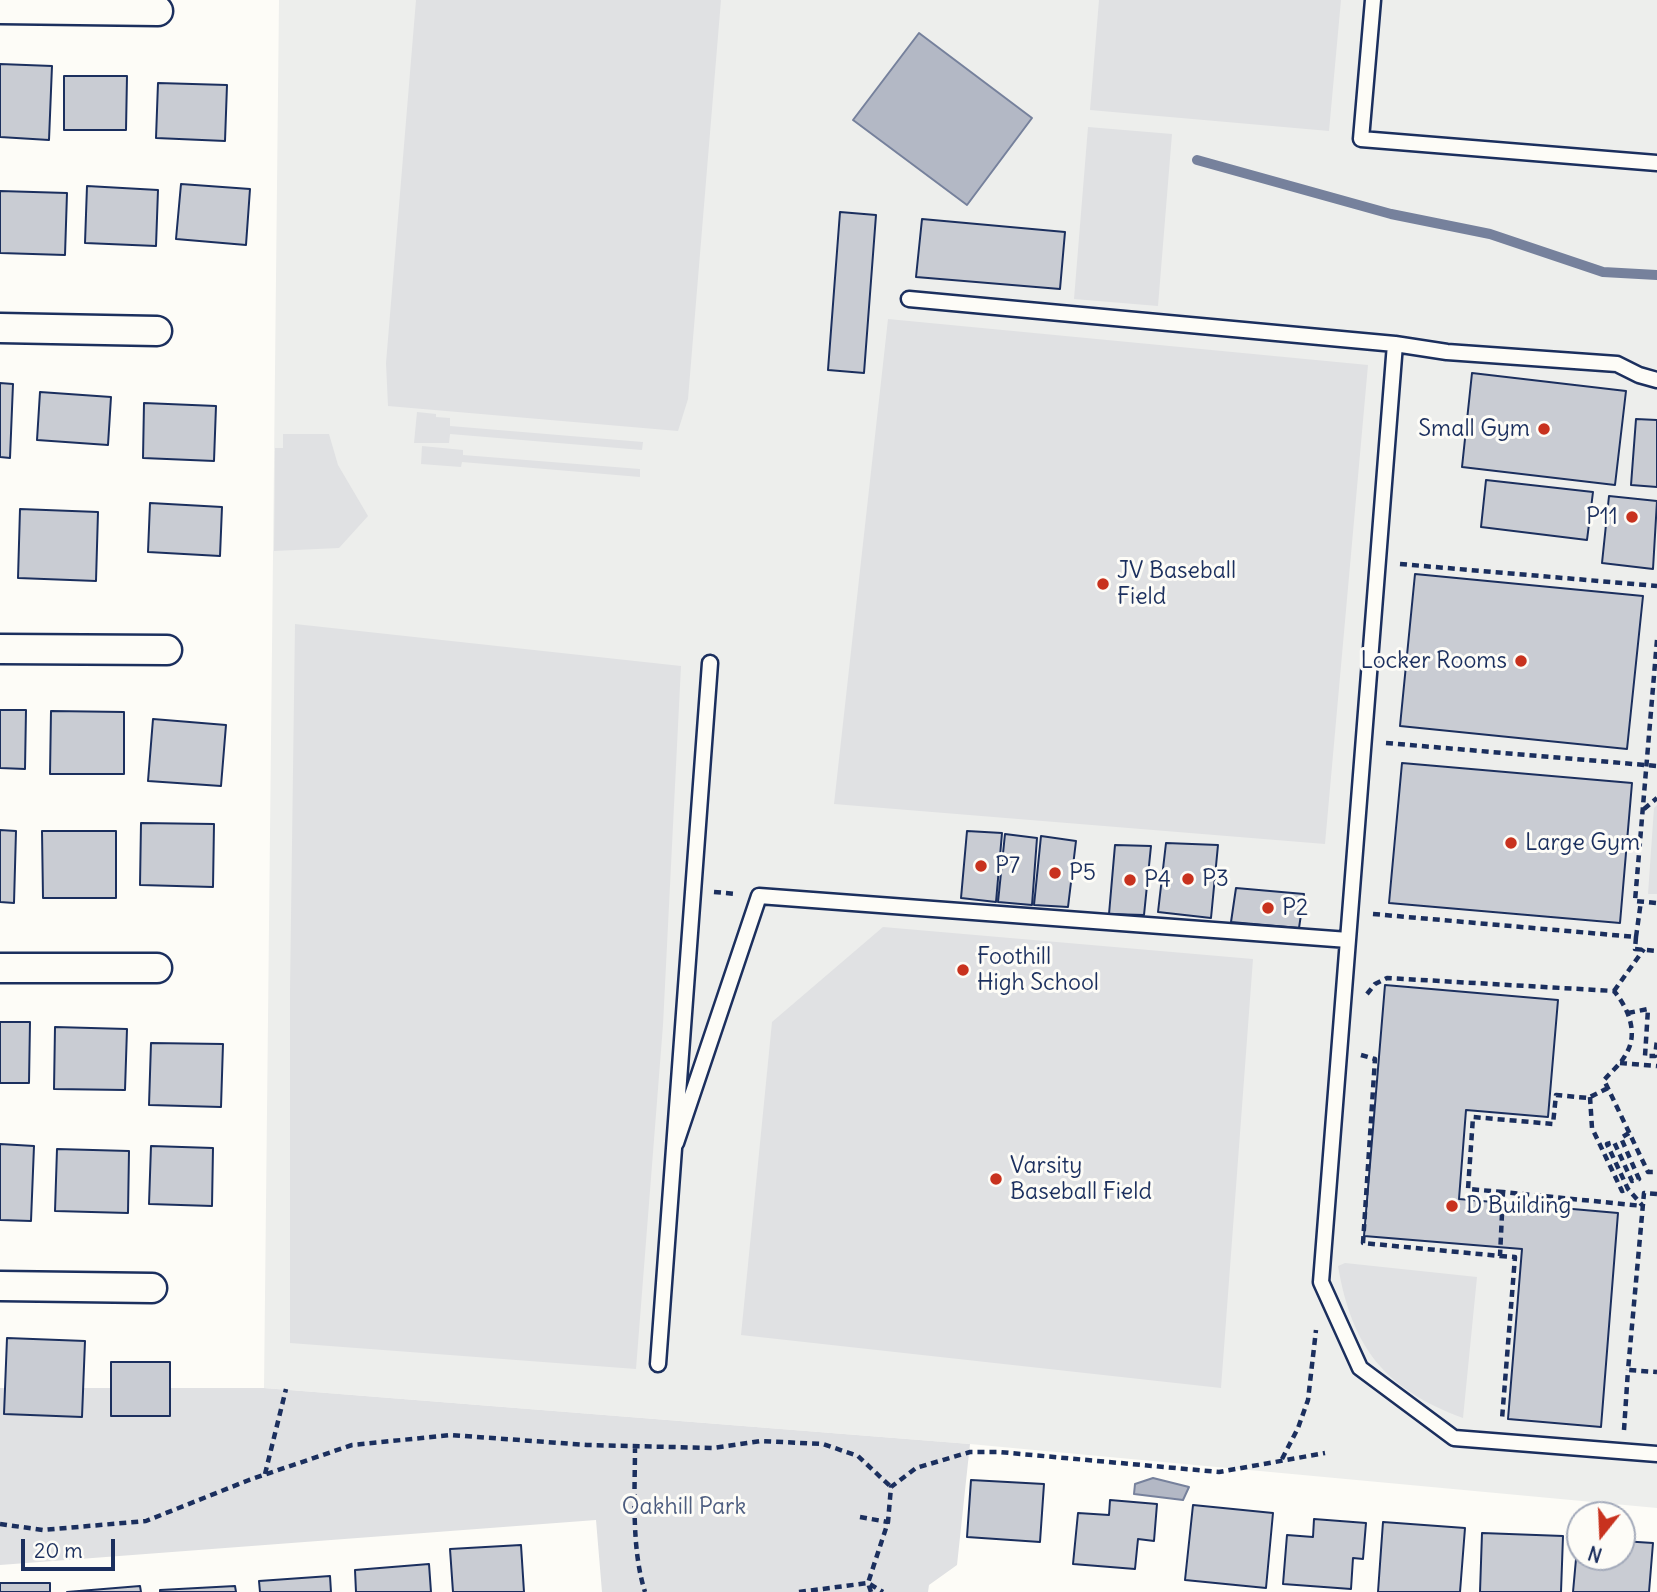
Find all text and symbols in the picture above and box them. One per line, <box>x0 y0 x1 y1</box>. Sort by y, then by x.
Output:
place label: Small Gym <box>1418 415 1530 443</box>
marker: Small Gym <box>1536 421 1552 437</box>
place label: P11 <box>1586 503 1618 531</box>
marker: P11 <box>1624 509 1640 525</box>
place label: JV Baseball Field <box>1117 557 1236 611</box>
marker: JV Baseball Field <box>1095 576 1111 592</box>
place label: Locker Rooms <box>1360 647 1507 675</box>
marker: Locker Rooms <box>1513 653 1529 669</box>
place label: Large Gym <box>1525 829 1640 857</box>
marker: Large Gym <box>1503 835 1519 851</box>
place label: P7 <box>995 852 1020 880</box>
marker: P7 <box>973 858 989 874</box>
place label: P5 <box>1069 859 1096 887</box>
marker: P5 <box>1047 865 1063 881</box>
place label: P3 <box>1202 865 1229 893</box>
place label: P4 <box>1144 866 1171 894</box>
marker: P3 <box>1180 871 1196 887</box>
marker: P4 <box>1122 872 1138 888</box>
place label: P2 <box>1282 894 1308 922</box>
marker: P2 <box>1260 900 1276 916</box>
place label: Foothill High School <box>977 943 1099 997</box>
marker: Foothill High School <box>955 962 971 978</box>
place label: Varsity Baseball Field <box>1010 1152 1152 1206</box>
marker: Varsity Baseball Field <box>988 1171 1004 1187</box>
place label: D Building <box>1466 1192 1571 1220</box>
marker: D Building <box>1444 1198 1460 1214</box>
park label: Oakhill Park <box>622 1493 746 1521</box>
north arrow <box>1566 1501 1636 1571</box>
scale bar <box>24 1526 119 1570</box>
text: 20 m <box>34 1537 83 1564</box>
text: N <box>1585 1541 1605 1568</box>

